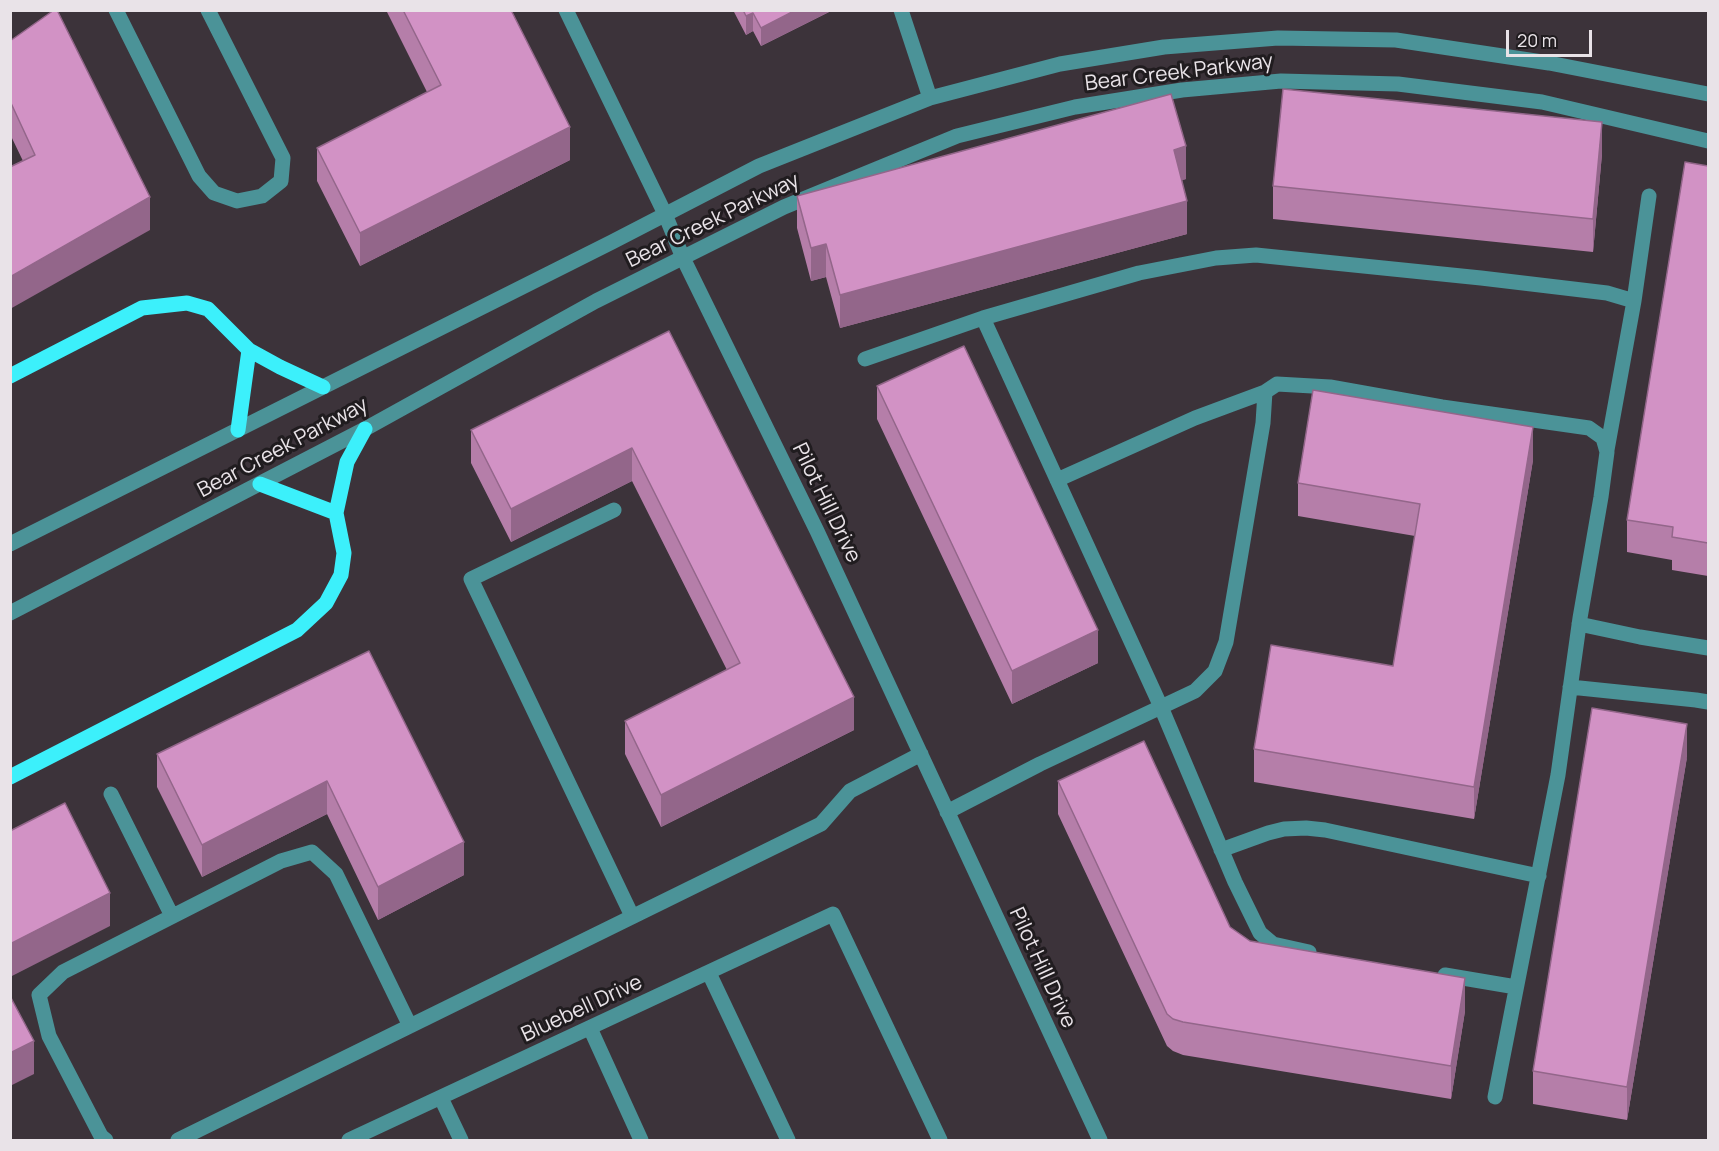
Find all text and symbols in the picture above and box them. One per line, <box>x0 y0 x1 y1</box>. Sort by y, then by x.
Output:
scale bar <box>1509 18 1594 56</box>
text: 20 m <box>1517 28 1557 52</box>
street label: Bear Creek Parkway <box>1083 49 1275 97</box>
street label: Bear Creek Parkway <box>622 168 804 274</box>
street label: Bear Creek Parkway <box>193 392 373 504</box>
street label: Pilot Hill Drive <box>786 439 866 567</box>
street label: Pilot Hill Drive <box>1003 904 1081 1032</box>
street label: Bluebell Drive <box>518 970 646 1048</box>

